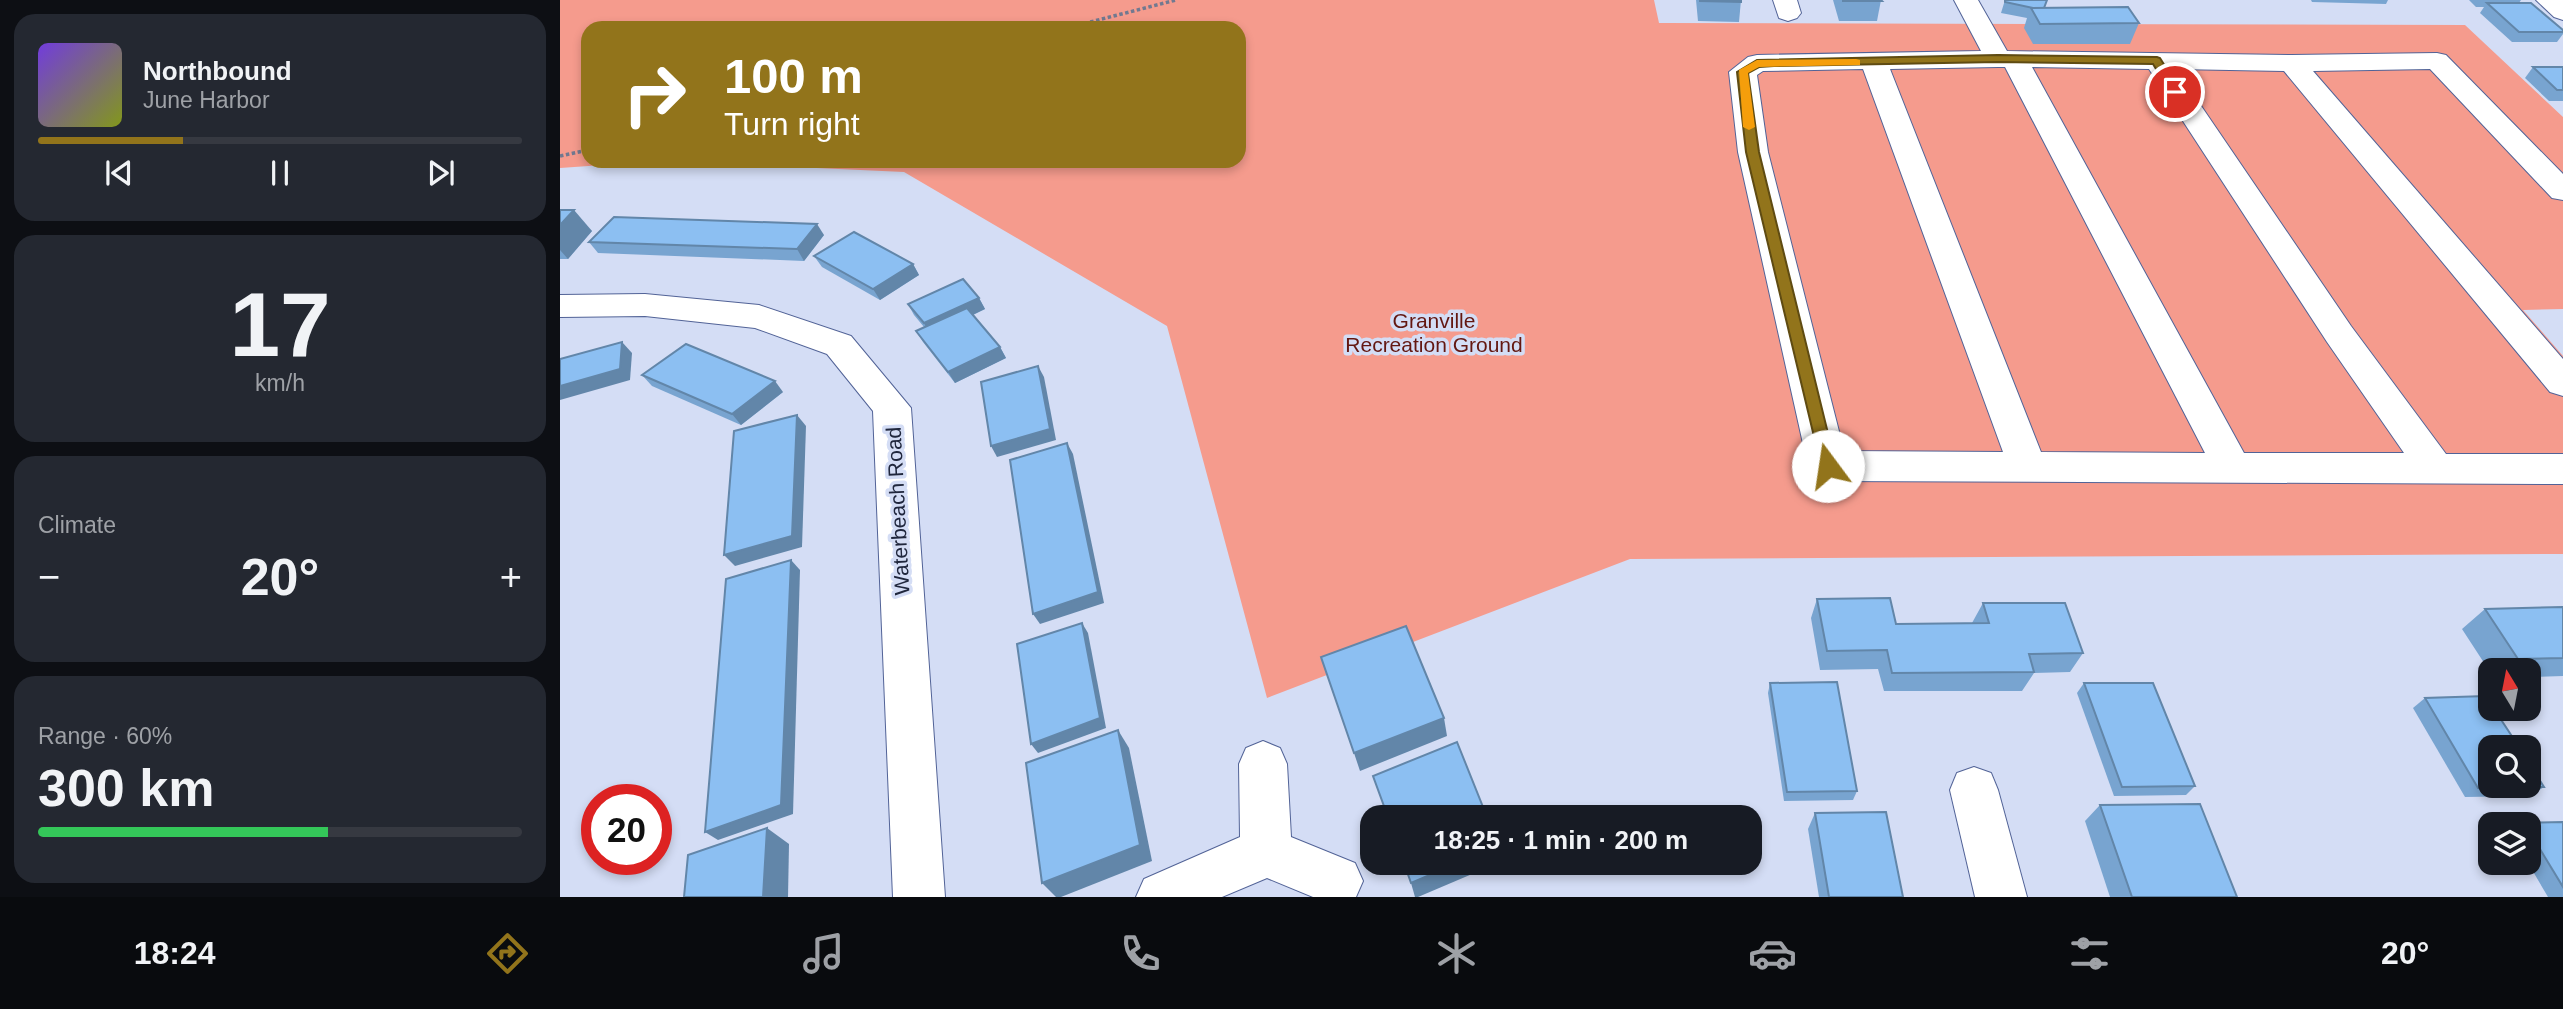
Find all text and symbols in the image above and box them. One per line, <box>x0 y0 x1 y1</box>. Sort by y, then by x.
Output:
icon: right <box>609 49 700 140</box>
text: 100 m <box>724 49 863 103</box>
text: Northbound <box>143 56 292 86</box>
pin <box>2145 62 2205 122</box>
icon: arrive <box>2156 73 2194 111</box>
text: June Harbor <box>143 87 270 113</box>
text: Turn right <box>724 106 860 142</box>
icon: previous <box>100 154 138 192</box>
icon: pause <box>261 154 299 192</box>
icon: next <box>422 154 460 192</box>
text: 17 <box>229 274 331 375</box>
park label: Granville Recreation Ground <box>1345 309 1523 356</box>
text: km/h <box>255 370 305 396</box>
street label: Waterbeach Road <box>882 426 913 596</box>
position arrow <box>1791 429 1865 503</box>
text: Climate <box>38 512 116 538</box>
text: 20° <box>241 548 319 606</box>
text: − <box>38 556 60 598</box>
text: + <box>500 556 522 598</box>
north arrow <box>2478 658 2541 721</box>
map controls <box>2478 658 2541 875</box>
text: Range · 60% <box>38 723 172 749</box>
button: search <box>2478 735 2541 798</box>
text: 300 km <box>38 759 214 817</box>
speed limit sign: 20 <box>581 784 672 875</box>
button: layers <box>2478 812 2541 875</box>
text: 18:25 · 1 min · 200 m <box>1434 825 1688 855</box>
icon: directions <box>483 929 532 978</box>
icon: music <box>799 929 848 978</box>
icon: phone <box>1116 929 1165 978</box>
icon: climate <box>1432 929 1481 978</box>
icon: car <box>1748 929 1797 978</box>
icon: filters <box>2065 929 2114 978</box>
text: 18:24 <box>134 935 216 971</box>
text: 20° <box>2381 935 2429 971</box>

